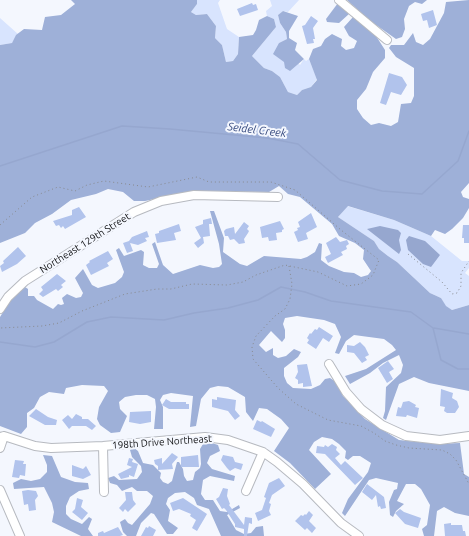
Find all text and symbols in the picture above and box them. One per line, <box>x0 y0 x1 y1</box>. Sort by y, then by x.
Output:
water label: Seidel Creek <box>227 120 287 140</box>
street label: Northeast 129th Street <box>38 210 132 276</box>
street label: 198th Drive Northeast <box>112 433 212 451</box>

